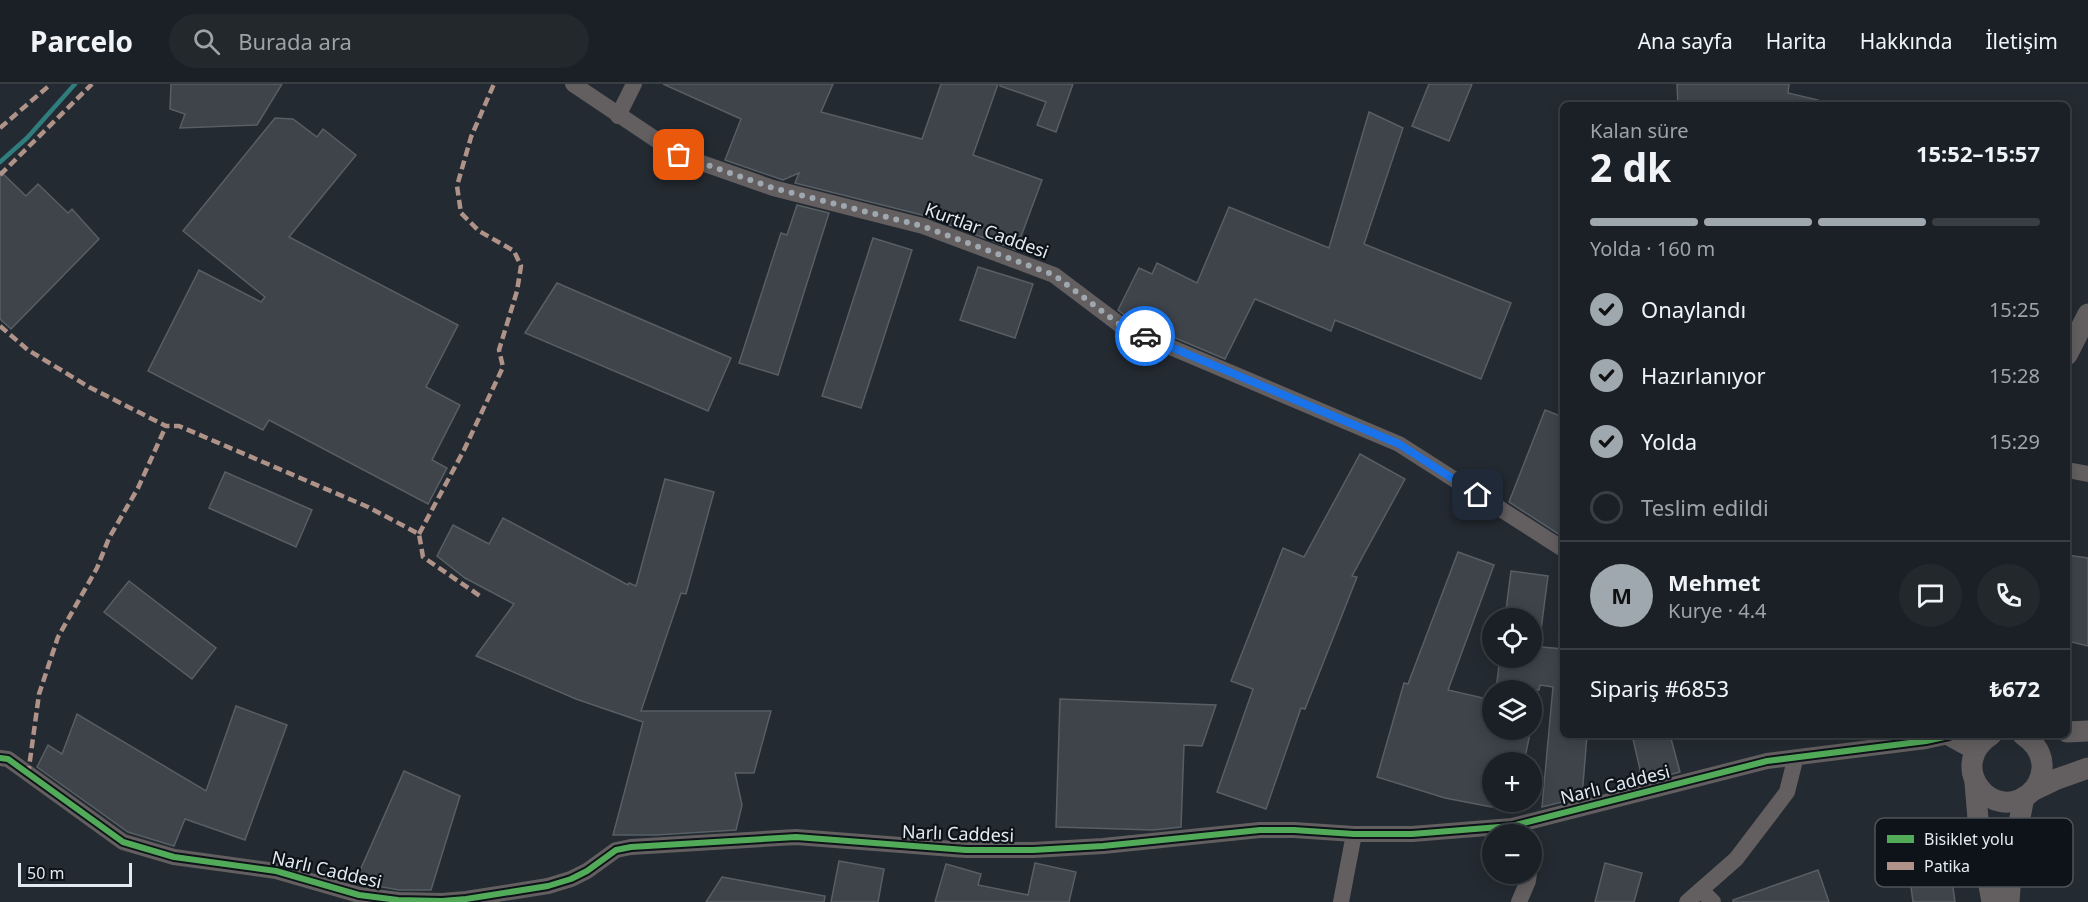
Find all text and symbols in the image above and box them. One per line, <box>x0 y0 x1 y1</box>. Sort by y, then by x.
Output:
search box <box>169 14 589 68</box>
text: Parcelo <box>30 22 133 60</box>
icon: search <box>190 25 223 58</box>
text: Burada ara <box>238 26 352 56</box>
text: Ana sayfa <box>1638 27 1733 55</box>
text: Harita <box>1766 27 1827 55</box>
text: Hakkında <box>1860 27 1953 55</box>
text: İletişim <box>1986 27 2058 55</box>
text: Kalan süre <box>1590 117 1689 144</box>
pin <box>653 129 704 180</box>
icon: bag <box>662 138 695 171</box>
text: 15:52–15:57 <box>1916 138 2040 168</box>
text: 2 dk <box>1590 140 1671 193</box>
street label: Kurtlar Caddesi <box>922 196 1052 264</box>
text: Yolda · 160 m <box>1590 235 1715 262</box>
icon: check <box>1590 293 1623 326</box>
text: Onaylandı <box>1641 294 1746 324</box>
text: 15:25 <box>1989 296 2040 323</box>
courier <box>1115 306 1175 366</box>
icon: car <box>1129 320 1162 353</box>
icon: check <box>1590 359 1623 392</box>
text: Hazırlanıyor <box>1641 360 1766 390</box>
text: 15:28 <box>1989 362 2040 389</box>
icon: check <box>1590 425 1623 458</box>
text: Yolda <box>1641 426 1697 456</box>
text: 15:29 <box>1989 428 2040 455</box>
pin <box>1452 469 1503 520</box>
icon: home <box>1461 478 1494 511</box>
text: Teslim edildi <box>1641 492 1769 522</box>
button: chat <box>1899 564 1962 627</box>
button: phone <box>1977 564 2040 627</box>
text: Mehmet <box>1668 567 1760 597</box>
text: M <box>1611 580 1632 610</box>
text: Kurye · 4.4 <box>1668 597 1766 624</box>
map controls <box>1482 608 1542 884</box>
button: locate <box>1482 608 1542 668</box>
text: Sipariş #6853 <box>1590 673 1729 703</box>
text: ₺672 <box>1990 673 2040 703</box>
button: layers <box>1482 680 1542 740</box>
button: + <box>1482 752 1542 812</box>
street label: Narlı Caddesi <box>1558 759 1672 809</box>
legend <box>1875 818 2073 887</box>
street label: Narlı Caddesi <box>902 819 1014 847</box>
button: − <box>1482 824 1542 884</box>
text: Bisiklet yolu <box>1924 828 2014 850</box>
street label: Narlı Caddesi <box>270 845 384 893</box>
text: Patika <box>1924 855 1970 877</box>
scale bar <box>18 860 132 888</box>
text: 50 m <box>27 862 64 884</box>

